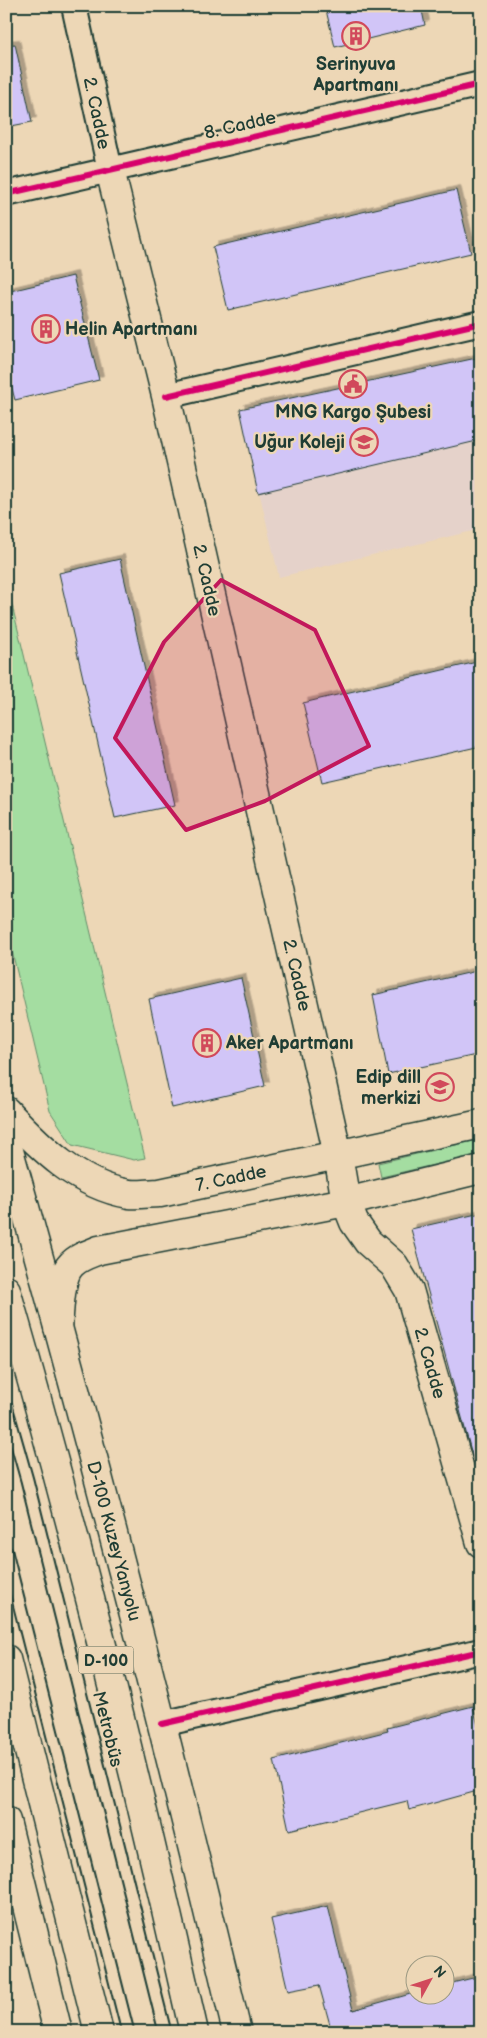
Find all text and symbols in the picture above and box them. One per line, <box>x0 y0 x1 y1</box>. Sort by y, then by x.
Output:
building icon: Serinyuva Apartmanı <box>341 21 371 51</box>
place label: Serinyuva Apartmanı <box>312 54 399 96</box>
street label: 2. Cadde <box>79 75 114 151</box>
street label: 8. Cadde <box>202 107 278 144</box>
building icon: Helin Apartmanı <box>31 314 61 344</box>
place label: Helin Apartmanı <box>65 319 198 340</box>
public building icon: MNG Kargo Şubesi <box>338 369 368 399</box>
place label: MNG Kargo Şubesi <box>275 402 431 423</box>
school or university icon: Uğur Koleji <box>349 427 379 457</box>
place label: Uğur Koleji <box>254 432 345 453</box>
street label: 2. Cadde <box>188 542 225 618</box>
street label: 2. Cadde <box>278 937 315 1013</box>
building icon: Aker Apartmanı <box>192 1028 222 1058</box>
place label: Aker Apartmanı <box>225 1033 353 1054</box>
place label: Edip dill merkizi <box>356 1067 421 1109</box>
school or university icon: Edip dill merkizi <box>425 1072 455 1102</box>
street label: 7. Cadde <box>194 1161 269 1196</box>
street label: 2. Cadde <box>409 1325 450 1402</box>
street label: D-100 Kuzey Yanyolu <box>82 1459 145 1623</box>
road number: D-100 <box>78 1646 134 1674</box>
street label: Metrobüs <box>88 1689 127 1769</box>
north arrow <box>404 1956 454 2006</box>
text: N <box>430 1962 449 1981</box>

